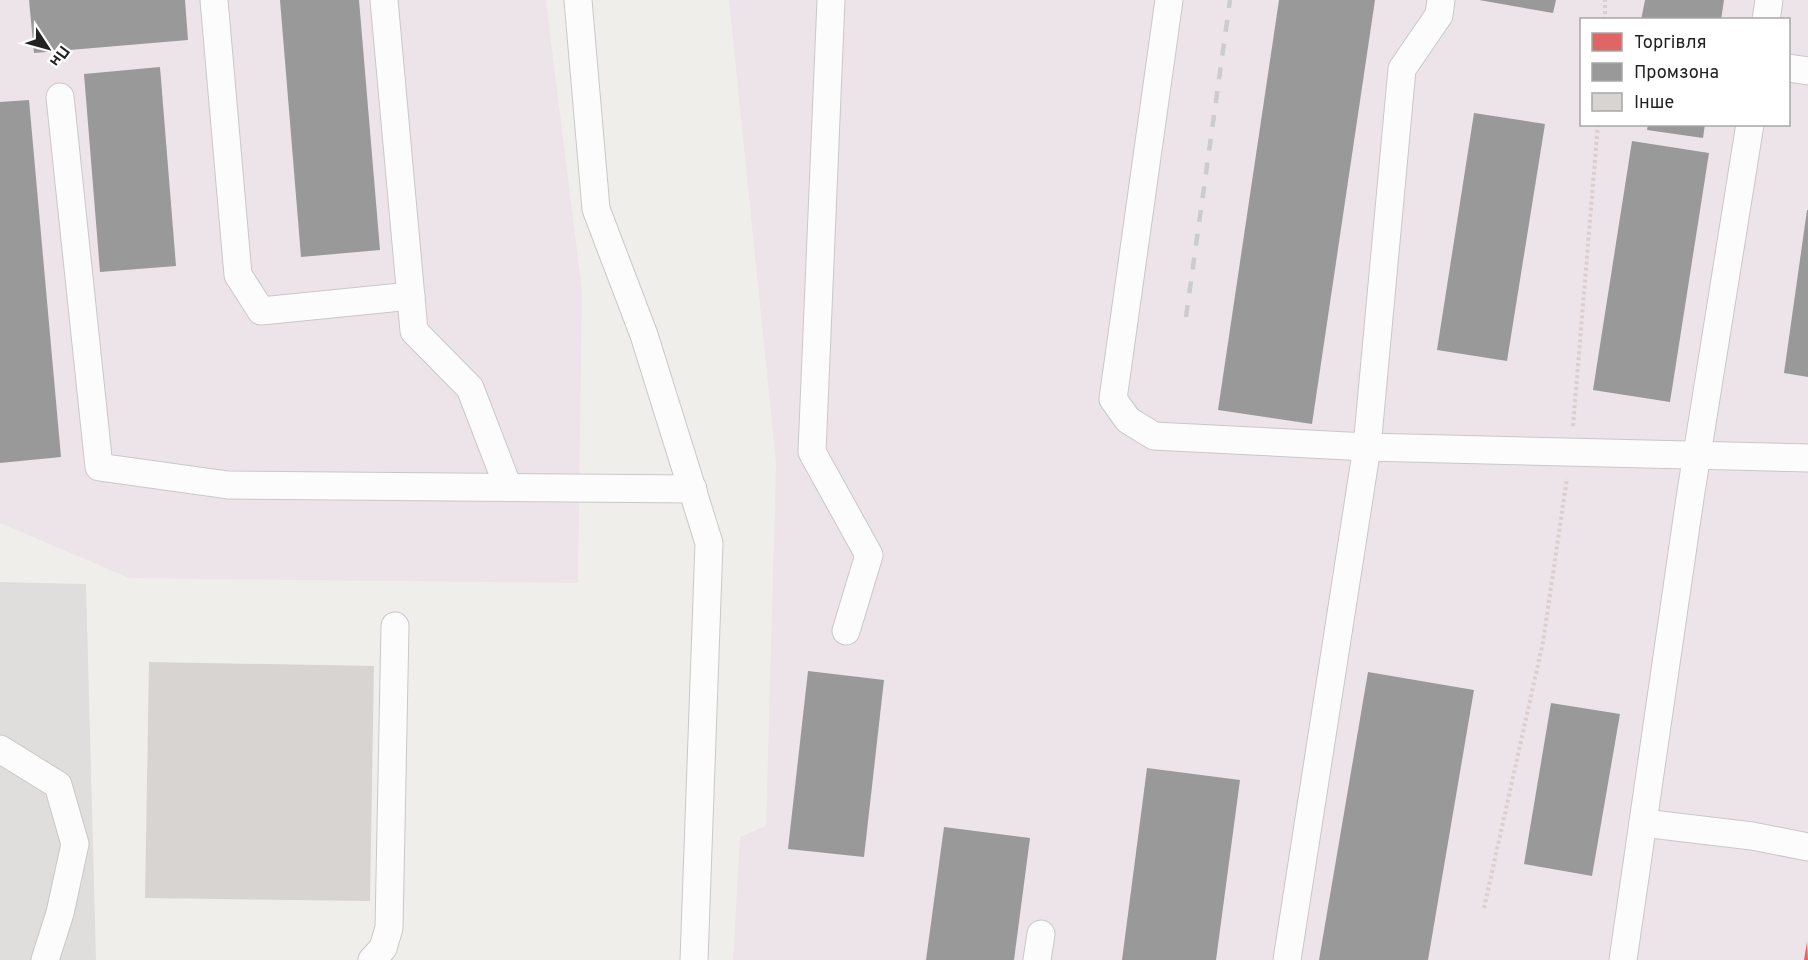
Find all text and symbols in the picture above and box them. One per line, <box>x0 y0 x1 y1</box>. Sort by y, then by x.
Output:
north arrow <box>18 18 78 78</box>
legend <box>1580 18 1790 126</box>
text: Торгівля <box>1634 32 1707 55</box>
text: Пн <box>44 41 73 70</box>
text: Промзона <box>1634 62 1719 85</box>
text: Інше <box>1634 92 1674 115</box>

